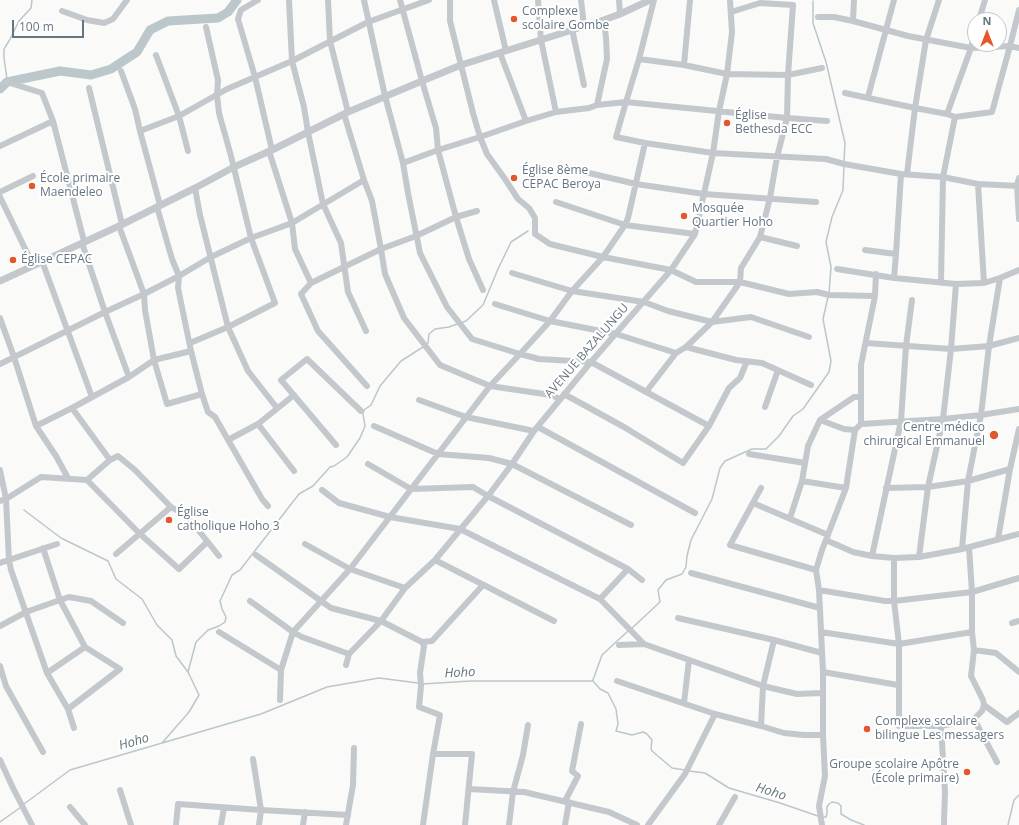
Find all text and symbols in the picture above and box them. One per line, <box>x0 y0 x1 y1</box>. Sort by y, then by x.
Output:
place label: Complexe scolaire Gombe <box>522 5 609 33</box>
scale bar <box>14 12 86 38</box>
north arrow <box>967 12 1007 52</box>
text: N <box>983 13 991 28</box>
marker: Complexe scolaire Gombe <box>509 14 519 24</box>
text: 100 m <box>19 18 54 35</box>
place label: Église Bethesda ECC <box>735 109 812 137</box>
marker: Église Bethesda ECC <box>722 118 732 128</box>
place label: Église 8ème CEPAC Beroya <box>522 164 601 192</box>
place label: École primaire Maendeleo <box>40 172 120 200</box>
marker: Église 8ème CEPAC Beroya <box>509 173 519 183</box>
marker: École primaire Maendeleo <box>27 181 37 191</box>
place label: Mosquée Quartier Hoho <box>692 202 773 230</box>
marker: Mosquée Quartier Hoho <box>679 211 689 221</box>
place label: Église CEPAC <box>21 253 92 267</box>
marker: Église CEPAC <box>8 255 18 265</box>
street label: AVENUE BAZALUNGU <box>542 301 632 401</box>
place label: Centre médico chirurgical Emmanuel <box>864 421 985 449</box>
marker: Centre médico chirurgical Emmanuel <box>988 429 1000 441</box>
place label: Église catholique Hoho 3 <box>177 506 280 534</box>
marker: Église catholique Hoho 3 <box>164 515 174 525</box>
water label: Hoho <box>444 664 476 682</box>
place label: Complexe scolaire bilingue Les messagers <box>875 715 1004 743</box>
marker: Complexe scolaire bilingue Les messagers <box>862 724 872 734</box>
water label: Hoho <box>117 730 151 754</box>
place label: Groupe scolaire Apôtre (École primaire) <box>829 758 959 786</box>
marker: Groupe scolaire Apôtre (École primaire) <box>962 767 972 777</box>
water label: Hoho <box>754 780 788 804</box>

